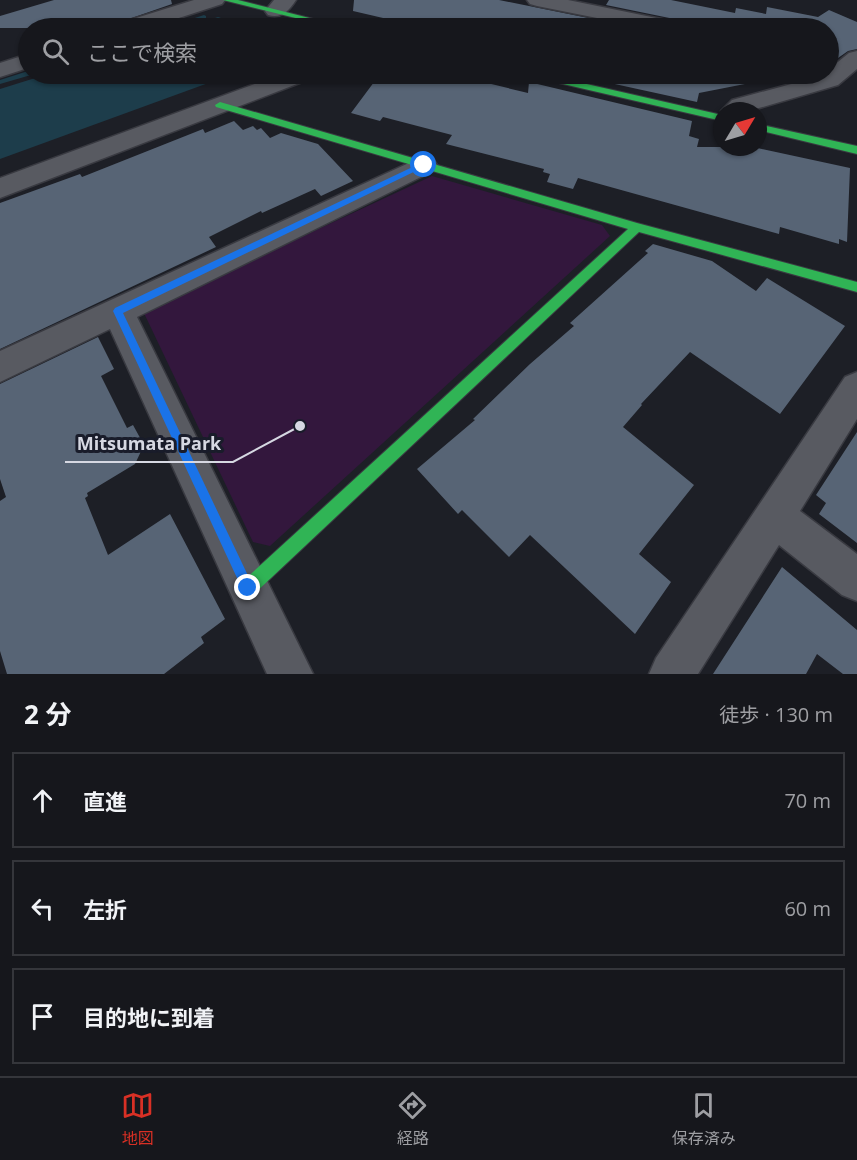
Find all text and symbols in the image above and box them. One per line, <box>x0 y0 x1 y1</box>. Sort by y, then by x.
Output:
search box <box>18 18 839 84</box>
icon: search <box>39 35 72 68</box>
text: ここで検索 <box>87 37 197 67</box>
north arrow <box>713 102 767 156</box>
route start <box>410 151 436 177</box>
callout: Mitsumata Park <box>65 426 233 462</box>
text: Mitsumata Park <box>77 431 222 455</box>
route end <box>234 574 260 600</box>
text: 2 分 <box>24 696 72 732</box>
text: 徒歩 · 130 m <box>719 701 833 728</box>
icon: ahead <box>26 784 59 817</box>
text: 直進 <box>83 786 127 816</box>
text: 70 m <box>784 787 831 814</box>
icon: left <box>26 892 59 925</box>
text: 左折 <box>83 894 127 924</box>
text: 60 m <box>784 895 831 922</box>
icon: arrive <box>26 1000 59 1033</box>
text: 目的地に到着 <box>83 1002 215 1032</box>
tab: 地図 <box>121 1089 154 1149</box>
tab: 経路 <box>396 1089 429 1149</box>
tab: 保存済み <box>672 1089 736 1149</box>

